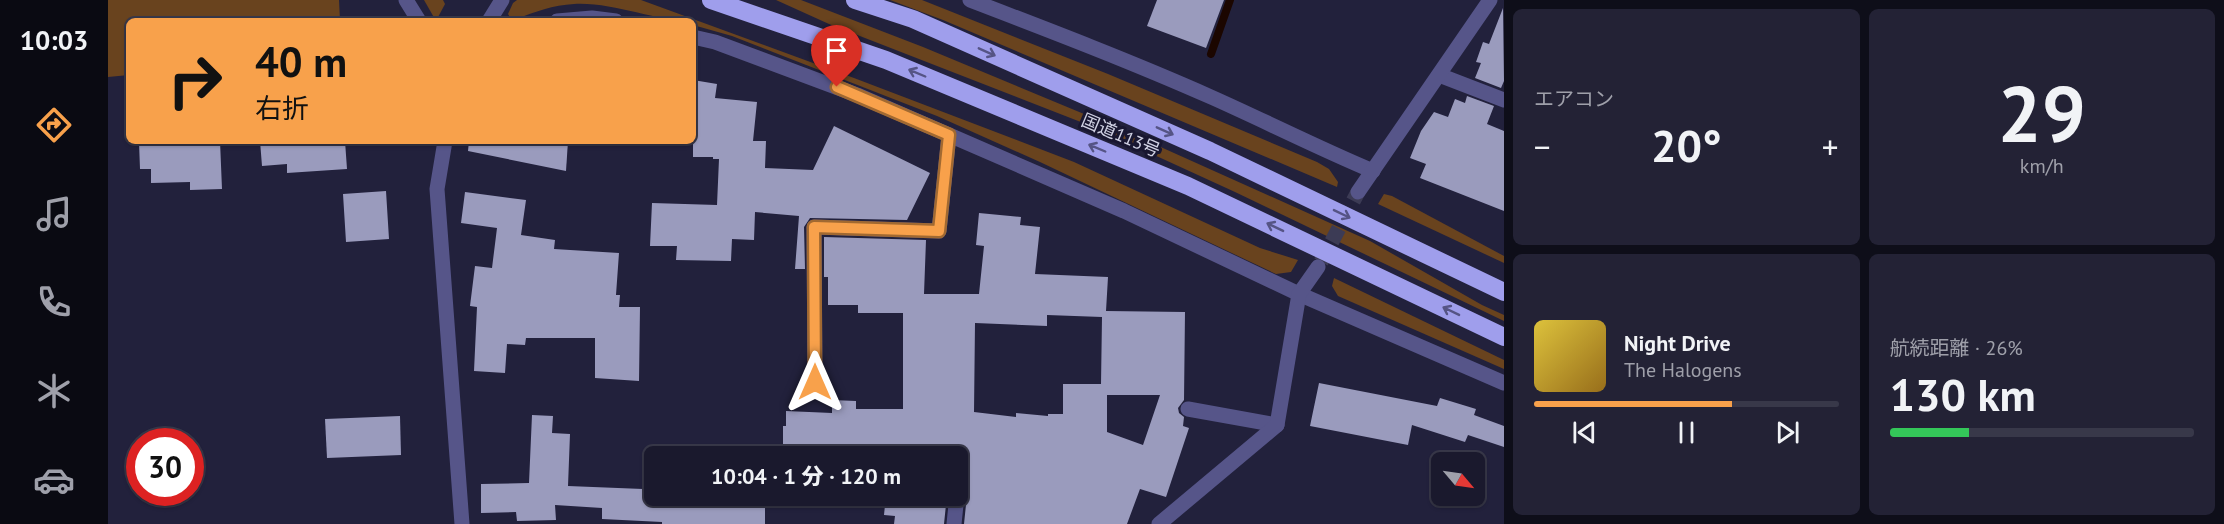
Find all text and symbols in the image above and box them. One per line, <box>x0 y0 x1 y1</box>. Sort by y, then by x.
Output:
text: 10:03 <box>20 23 88 57</box>
pin <box>811 25 862 87</box>
text: 40 m <box>255 34 347 89</box>
icon: arrive <box>820 34 853 67</box>
icon: right <box>156 42 234 120</box>
one-way arrow <box>977 47 996 58</box>
text: 29 <box>1998 63 2086 164</box>
one-way arrow <box>909 67 927 78</box>
text: エアコン <box>1534 86 1614 112</box>
text: 右折 <box>255 91 309 125</box>
icon: directions <box>33 104 75 146</box>
street label: 国道113号 <box>1078 108 1164 162</box>
text: 20° <box>1651 116 1722 174</box>
text: − <box>1534 125 1551 168</box>
text: + <box>1822 125 1838 168</box>
one-way arrow <box>1156 126 1174 137</box>
one-way arrow <box>1089 142 1107 153</box>
text: km/h <box>2020 153 2064 179</box>
icon: music <box>33 193 75 235</box>
one-way arrow <box>1332 209 1350 220</box>
one-way arrow <box>1267 221 1285 233</box>
icon: phone <box>33 281 75 323</box>
one-way arrow <box>1443 305 1461 317</box>
text: Night Drive <box>1624 329 1731 357</box>
text: 航続距離 · 26% <box>1890 335 2023 361</box>
position arrow <box>783 350 847 414</box>
text: The Halogens <box>1624 357 1742 383</box>
text: 130 km <box>1890 365 2036 423</box>
icon: climate <box>33 370 75 412</box>
icon: previous <box>1568 416 1601 449</box>
icon: pause <box>1670 416 1703 449</box>
icon: next <box>1771 416 1804 449</box>
speed limit sign: 30 <box>126 428 204 506</box>
north arrow <box>1431 452 1485 506</box>
map controls <box>1431 452 1485 506</box>
icon: car <box>33 459 75 501</box>
text: 10:04 · 1 分 · 120 m <box>711 462 901 490</box>

